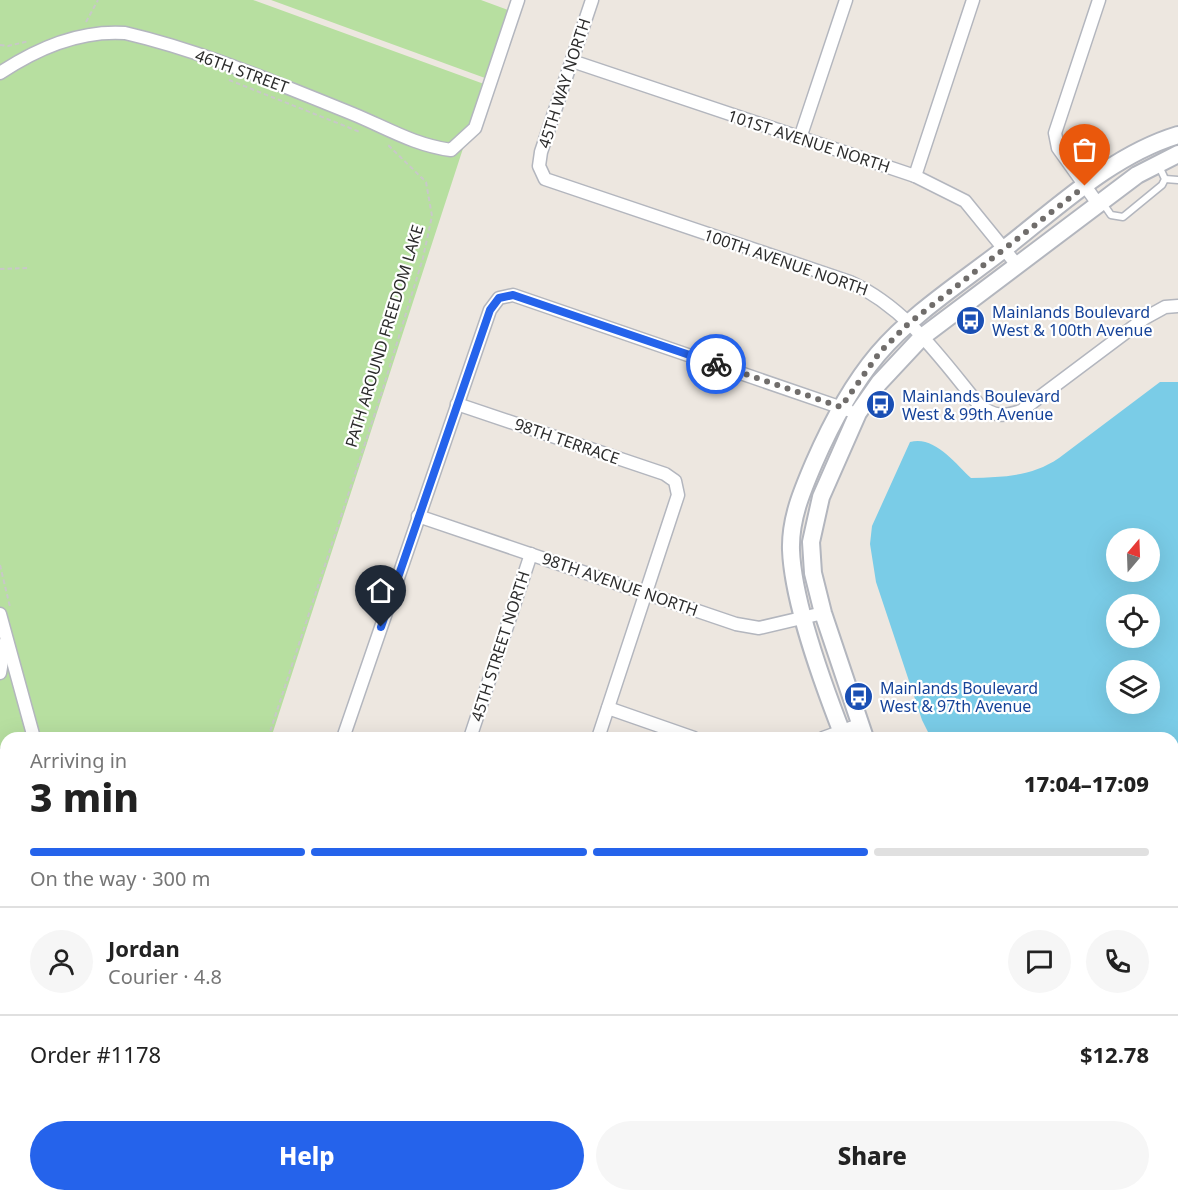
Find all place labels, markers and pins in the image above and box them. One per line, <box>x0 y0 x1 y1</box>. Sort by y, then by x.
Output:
pin <box>1059 124 1110 186</box>
place label: Mainlands Boulevard West & 100th Avenue <box>992 301 1153 341</box>
bus stop icon: Mainlands Boulevard West & 100th Avenue <box>955 305 987 337</box>
place label: Mainlands Boulevard West & 99th Avenue <box>902 385 1060 425</box>
bus stop icon: Mainlands Boulevard West & 99th Avenue <box>865 389 897 421</box>
pin <box>355 565 406 627</box>
place label: Mainlands Boulevard West & 97th Avenue <box>880 677 1038 717</box>
bus stop icon: Mainlands Boulevard West & 97th Avenue <box>843 681 875 713</box>

